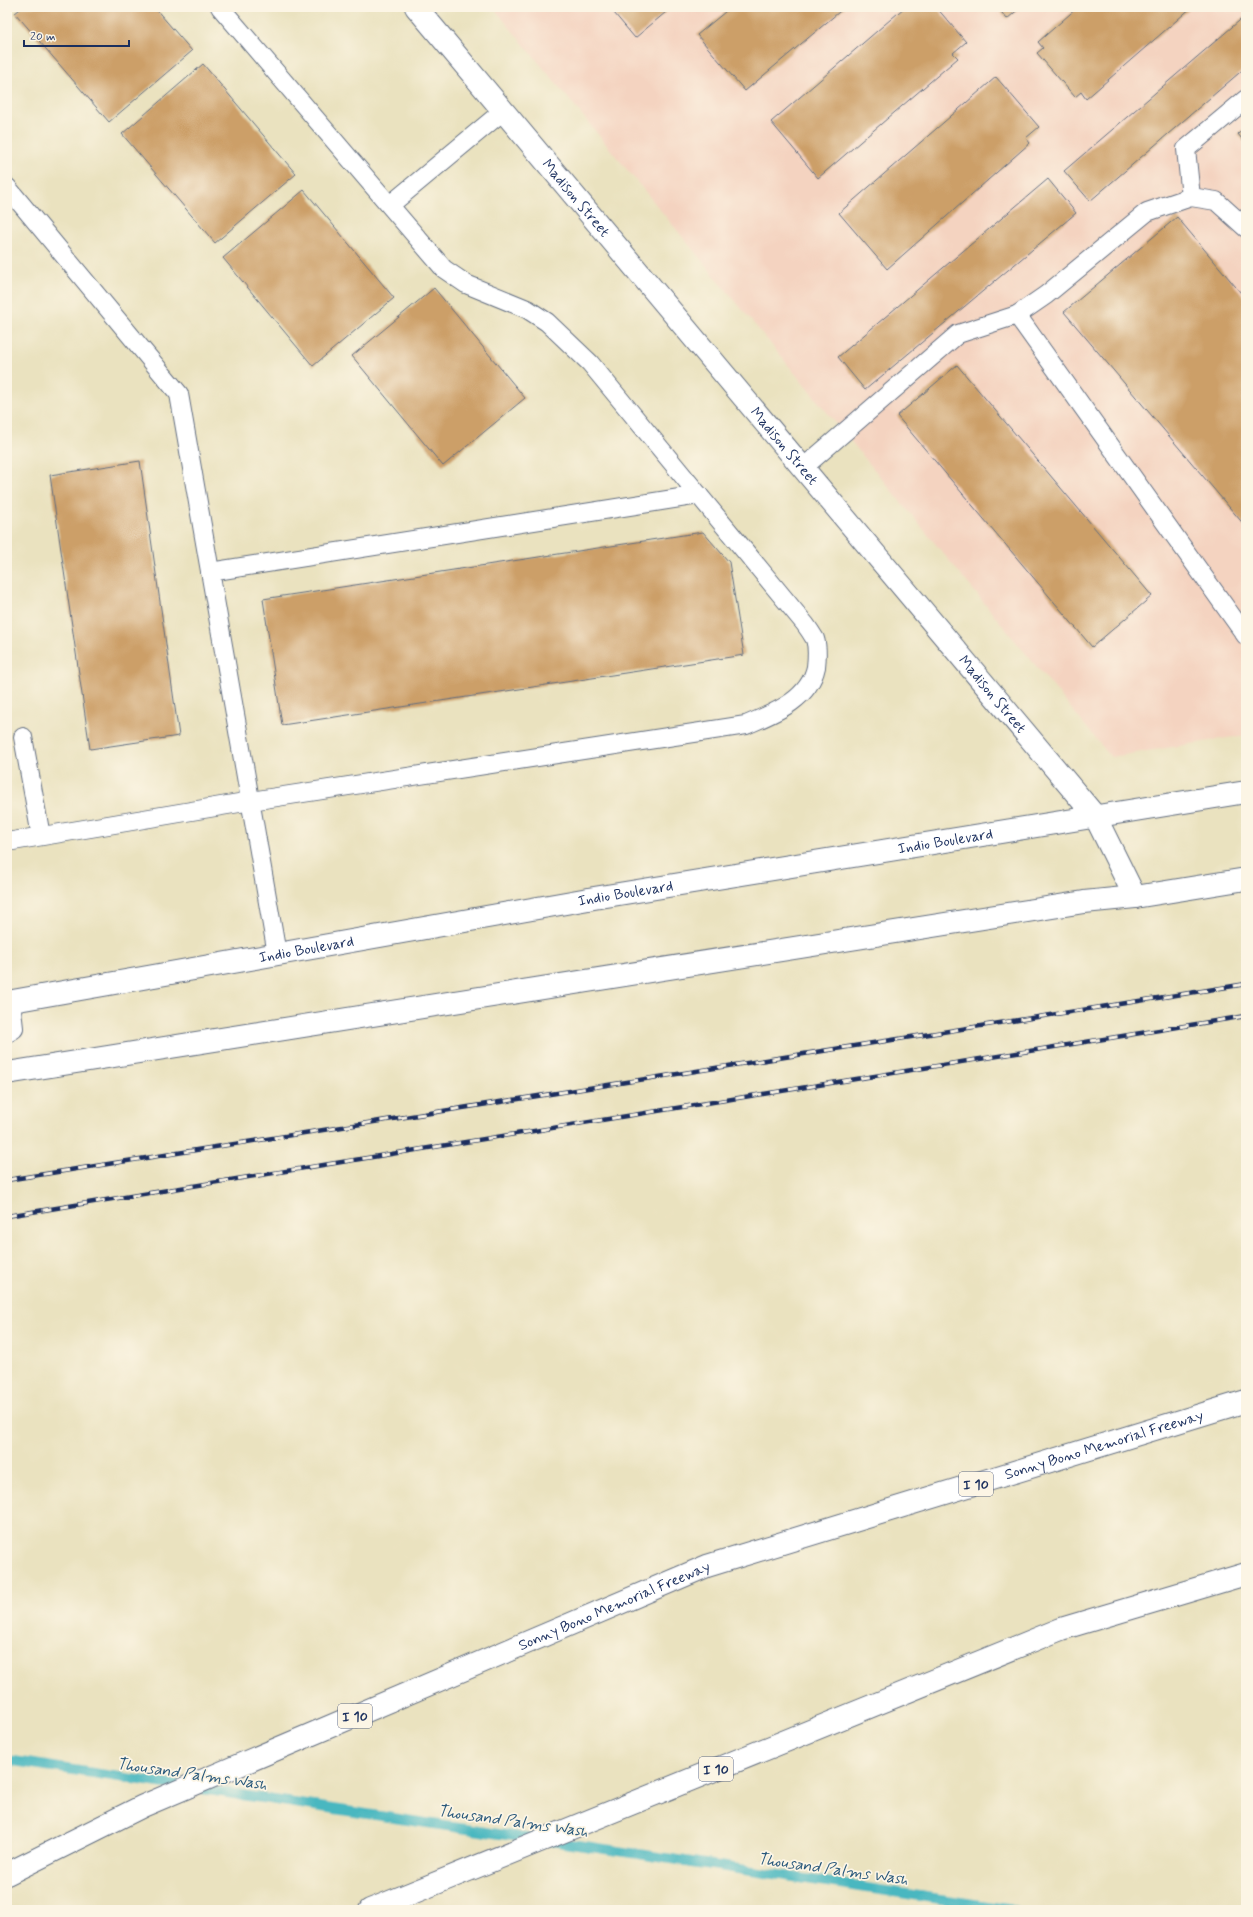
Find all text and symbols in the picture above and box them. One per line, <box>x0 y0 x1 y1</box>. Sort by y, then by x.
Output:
scale bar <box>24 22 129 48</box>
text: 20 m <box>30 29 56 45</box>
street label: Madison Street <box>537 155 614 242</box>
street label: Madison Street <box>745 403 822 490</box>
street label: Madison Street <box>953 652 1031 738</box>
street label: Indio Boulevard <box>896 824 994 859</box>
street label: Indio Boulevard <box>577 876 675 912</box>
street label: Indio Boulevard <box>258 932 356 968</box>
street label: Sonny Bono Memorial Freeway <box>1002 1406 1206 1485</box>
road number: I 10 <box>959 1472 993 1496</box>
street label: Sonny Bono Memorial Freeway <box>515 1557 714 1656</box>
road number: I 10 <box>338 1704 372 1728</box>
water label: Thousand Palms Wash <box>115 1754 269 1795</box>
road number: I 10 <box>699 1757 733 1781</box>
water label: Thousand Palms Wash <box>436 1801 590 1842</box>
water label: Thousand Palms Wash <box>756 1849 910 1890</box>

